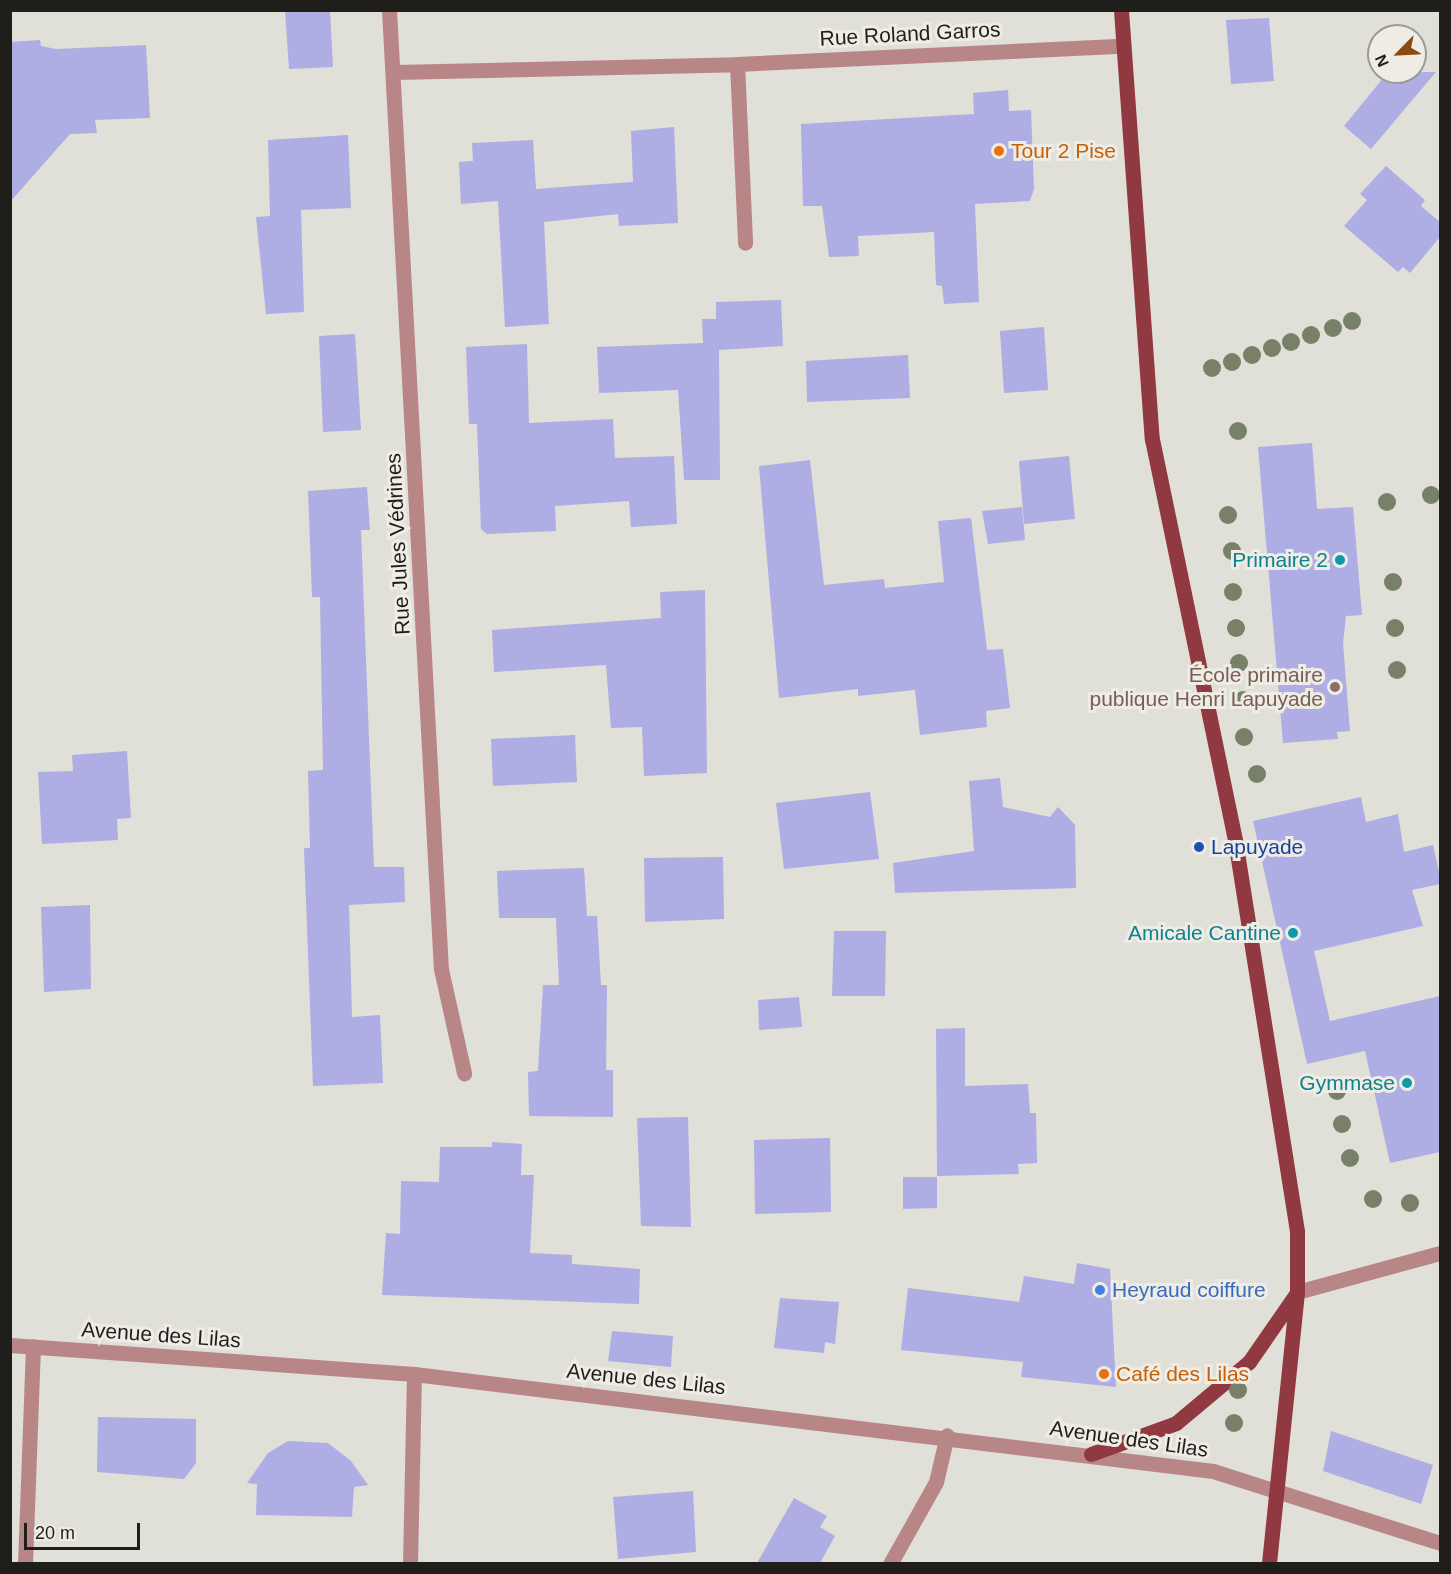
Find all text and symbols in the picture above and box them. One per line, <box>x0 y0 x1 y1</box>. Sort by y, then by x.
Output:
street label: Rue Roland Garros <box>819 17 1001 51</box>
north arrow <box>1367 24 1427 84</box>
text: N <box>1372 52 1392 69</box>
place label: Tour 2 Pise <box>1011 138 1116 164</box>
marker: Tour 2 Pise <box>992 144 1006 158</box>
street label: Rue Jules Védrines <box>381 452 415 636</box>
place label: Primaire 2 <box>1232 547 1328 573</box>
marker: Primaire 2 <box>1333 553 1347 567</box>
place label: École primaire publique Henri Lapuyade <box>1089 662 1323 712</box>
marker: École primaire publique Henri Lapuyade <box>1328 680 1342 694</box>
place label: Lapuyade <box>1211 834 1303 860</box>
marker: Lapuyade <box>1192 840 1206 854</box>
place label: Amicale Cantine <box>1128 920 1281 946</box>
marker: Amicale Cantine <box>1286 926 1300 940</box>
place label: Gymmase <box>1299 1070 1395 1096</box>
marker: Gymmase <box>1400 1076 1414 1090</box>
place label: Heyraud coiffure <box>1112 1277 1266 1303</box>
marker: Heyraud coiffure <box>1093 1283 1107 1297</box>
street label: Avenue des Lilas <box>81 1317 241 1353</box>
street label: Avenue des Lilas <box>565 1358 727 1400</box>
place label: Café des Lilas <box>1116 1361 1249 1387</box>
marker: Café des Lilas <box>1097 1367 1111 1381</box>
street label: Avenue des Lilas <box>1048 1415 1210 1463</box>
scale bar <box>27 1511 142 1549</box>
text: 20 m <box>35 1523 75 1543</box>

